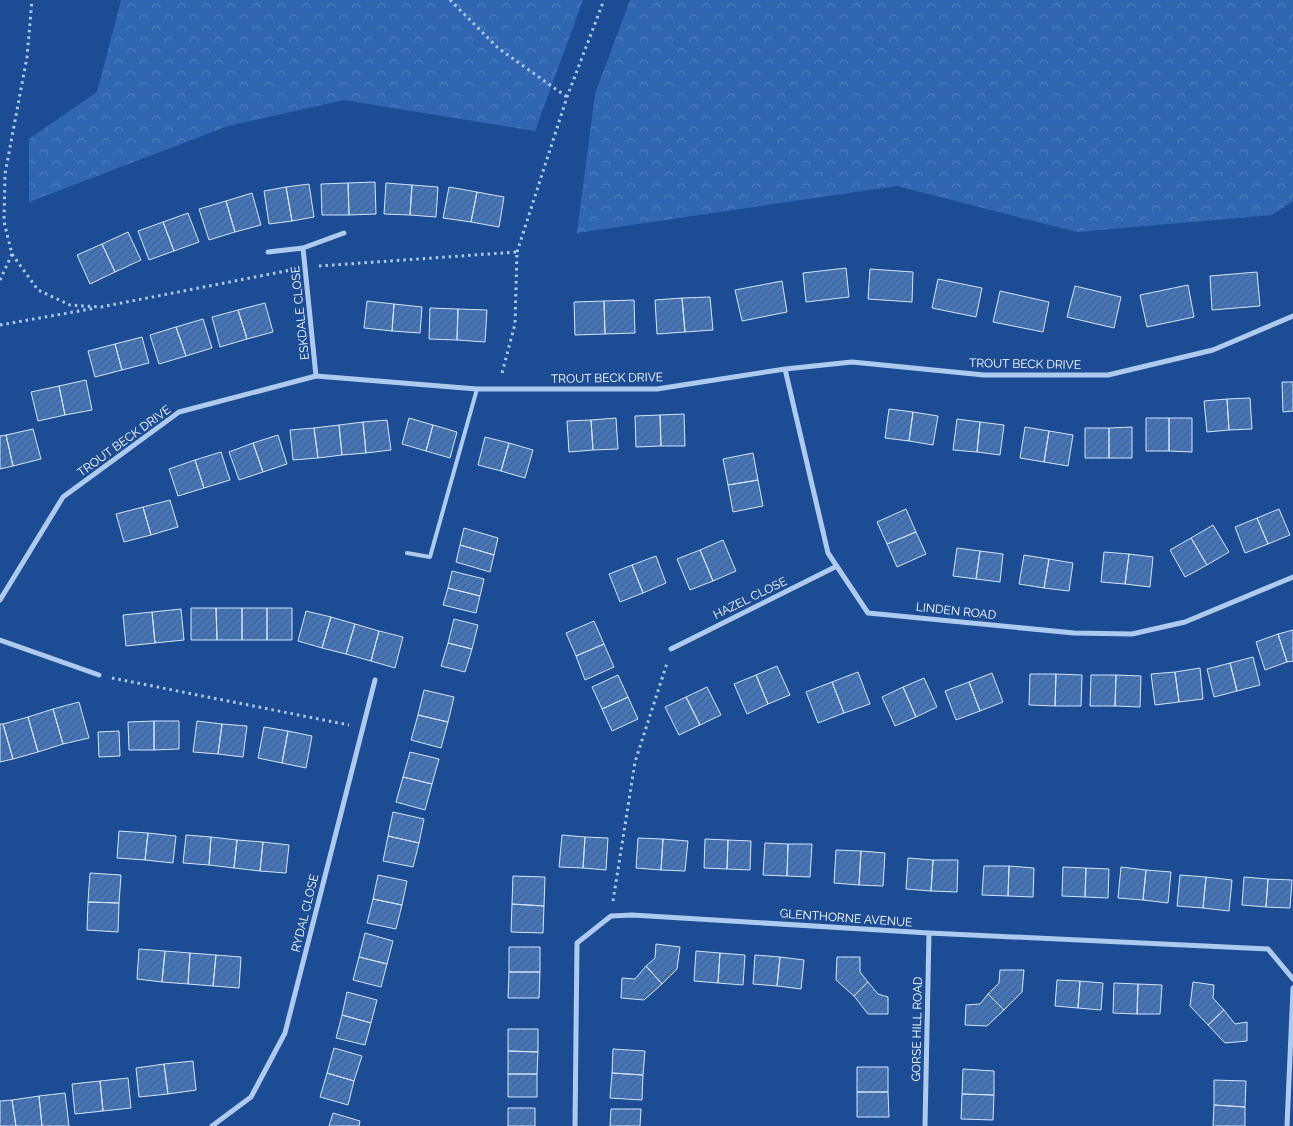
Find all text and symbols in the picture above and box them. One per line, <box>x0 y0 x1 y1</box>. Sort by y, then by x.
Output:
street label: ESKDALE CLOSE <box>288 265 312 361</box>
street label: TROUT BECK DRIVE <box>969 356 1081 372</box>
street label: TROUT BECK DRIVE <box>551 370 663 386</box>
street label: TROUT BECK DRIVE <box>75 402 173 480</box>
street label: HAZEL CLOSE <box>711 574 789 622</box>
street label: LINDEN ROAD <box>915 600 997 622</box>
street label: RYDAL CLOSE <box>289 873 321 953</box>
street label: GLENTHORNE AVENUE <box>779 906 913 930</box>
street label: GORSE HILL ROAD <box>909 976 925 1082</box>

